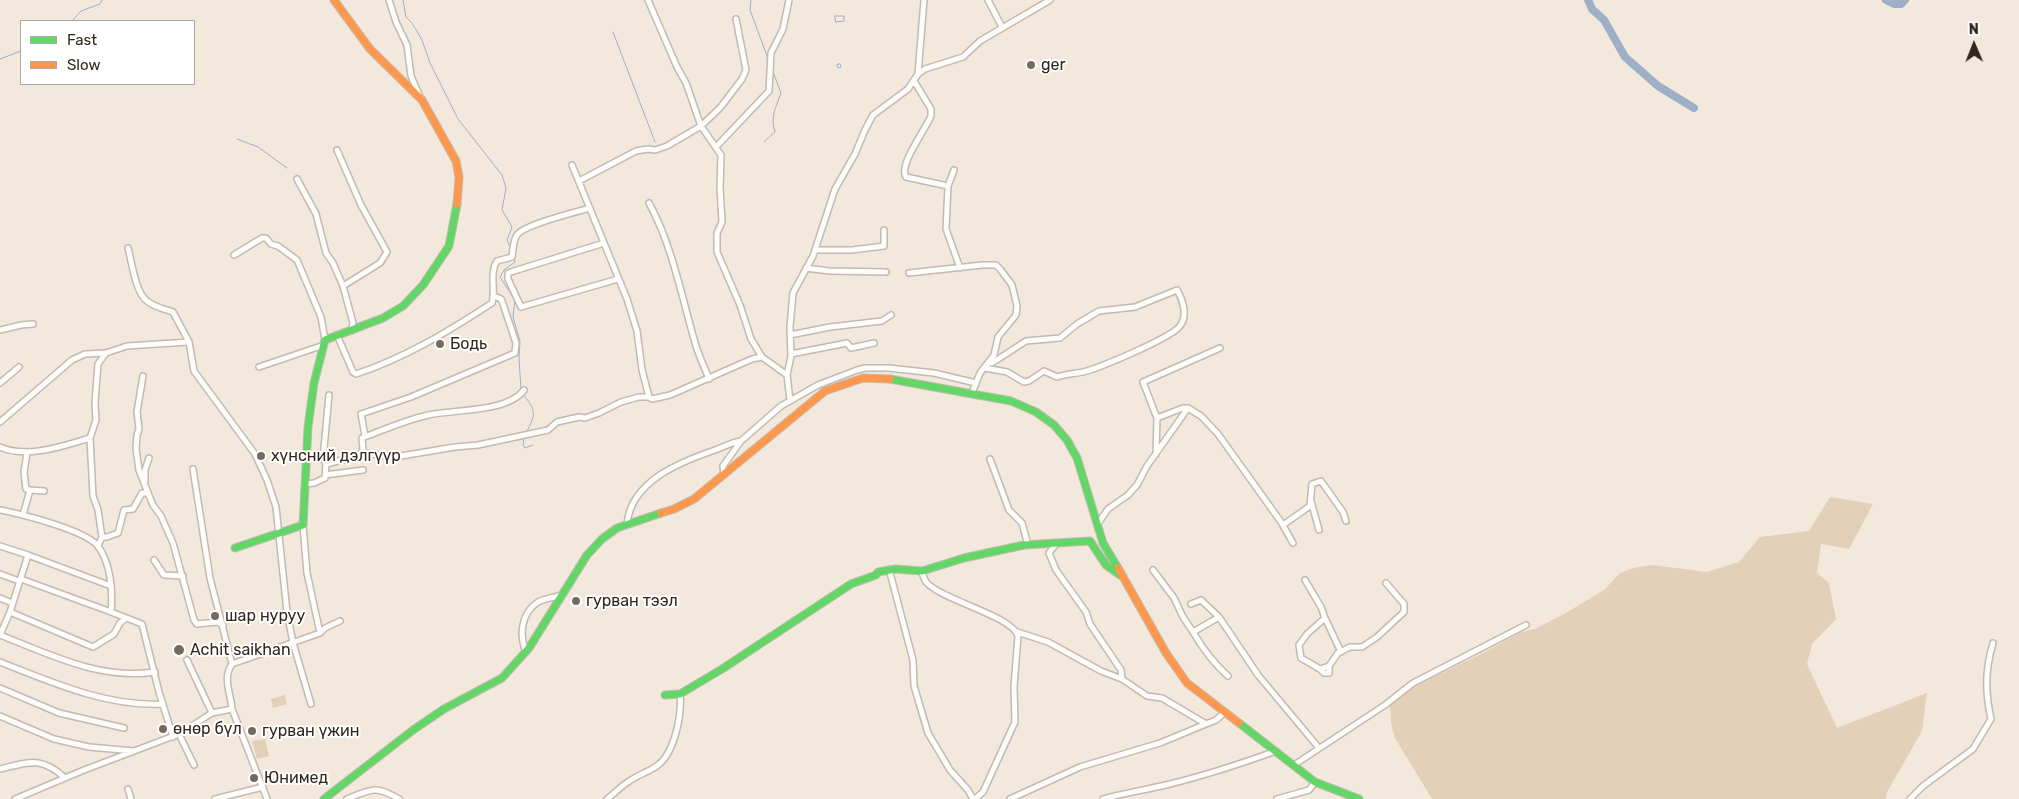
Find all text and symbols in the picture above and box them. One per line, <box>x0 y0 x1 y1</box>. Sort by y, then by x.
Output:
legend <box>20 20 195 85</box>
north arrow <box>1949 20 1999 70</box>
text: N <box>1969 21 1979 38</box>
text: Fast <box>67 31 97 49</box>
place label: ger <box>1041 55 1066 75</box>
text: Slow <box>67 56 100 74</box>
marker: ger <box>1025 59 1037 71</box>
place label: Бодь <box>450 334 487 354</box>
marker: Бодь <box>434 338 446 350</box>
place label: хүнсний дэлгүүр <box>271 446 401 466</box>
marker: хүнсний дэлгүүр <box>255 450 267 462</box>
place label: гурван тээл <box>586 591 678 611</box>
marker: гурван тээл <box>570 595 582 607</box>
place label: шар нуруу <box>225 606 305 626</box>
marker: шар нуруу <box>209 610 221 622</box>
place label: Achit saikhan <box>190 640 291 660</box>
marker: Achit saikhan <box>172 643 186 657</box>
place label: өнөр бүл <box>173 719 242 739</box>
place label: гурван үжин <box>262 721 359 741</box>
marker: өнөр бүл <box>157 723 169 735</box>
marker: гурван үжин <box>246 725 258 737</box>
place label: Юнимед <box>264 768 328 788</box>
marker: Юнимед <box>248 772 260 784</box>

